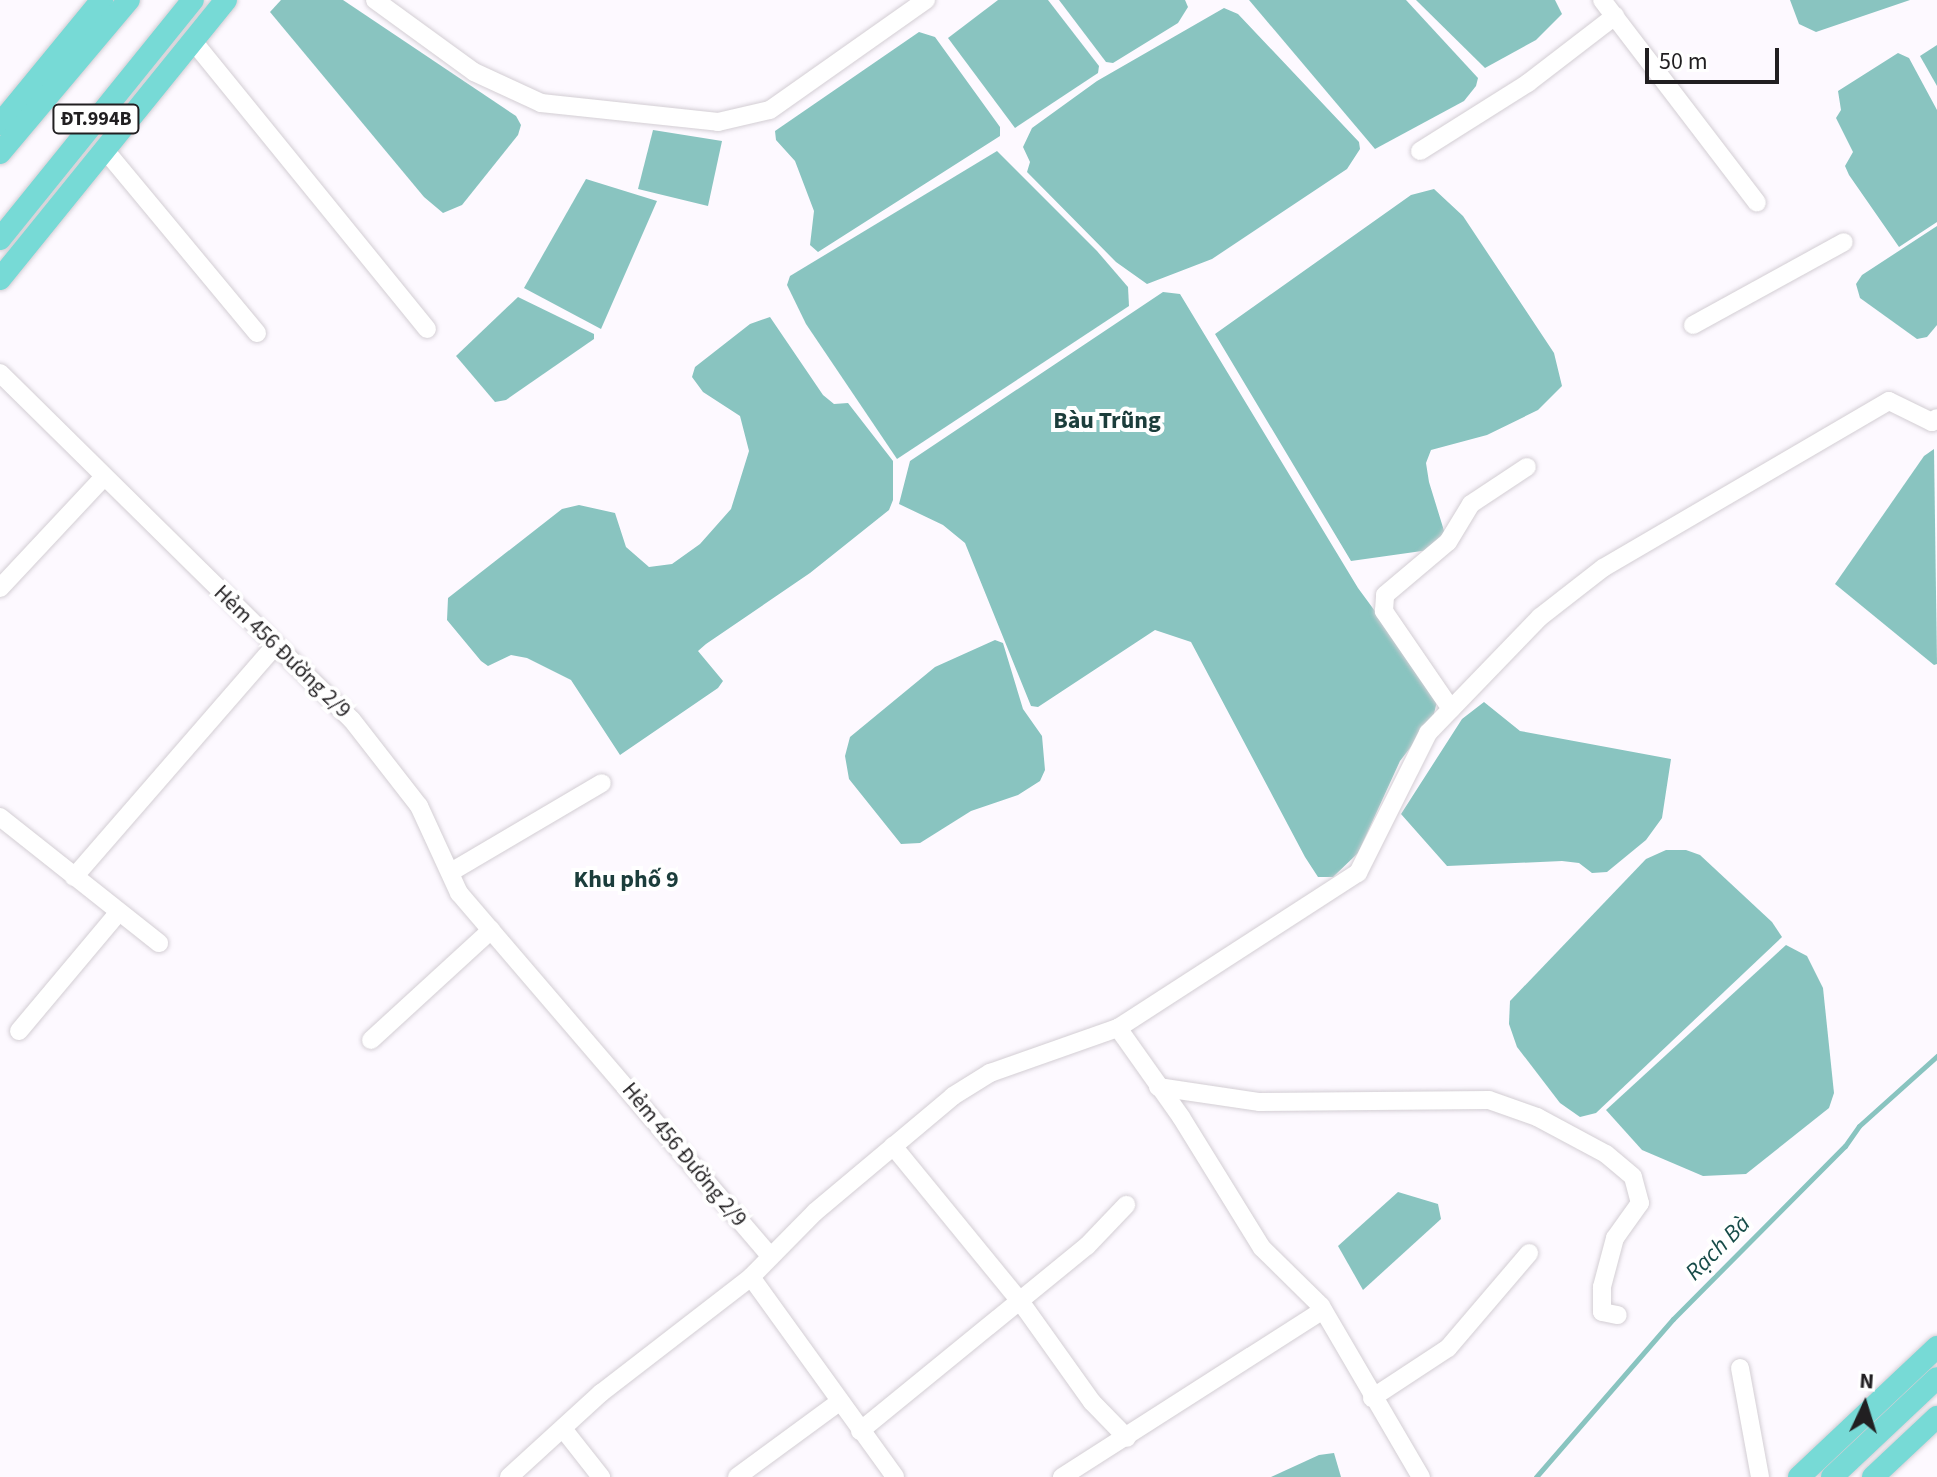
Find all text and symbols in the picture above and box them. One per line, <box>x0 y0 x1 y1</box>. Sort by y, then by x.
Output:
scale bar <box>1649 32 1783 82</box>
text: 50 m <box>1659 44 1708 79</box>
road number: ĐT.994B <box>52 103 140 135</box>
district label: Bàu Trũng <box>1053 407 1161 435</box>
street label: Hẻm 456 Đường 2/9 <box>208 580 356 724</box>
district label: Khu phố 9 <box>573 866 679 894</box>
street label: Hẻm 456 Đường 2/9 <box>616 1078 752 1232</box>
water label: Rạch Bà <box>1679 1209 1757 1287</box>
north arrow <box>1825 1365 1905 1445</box>
text: N <box>1858 1365 1875 1398</box>

